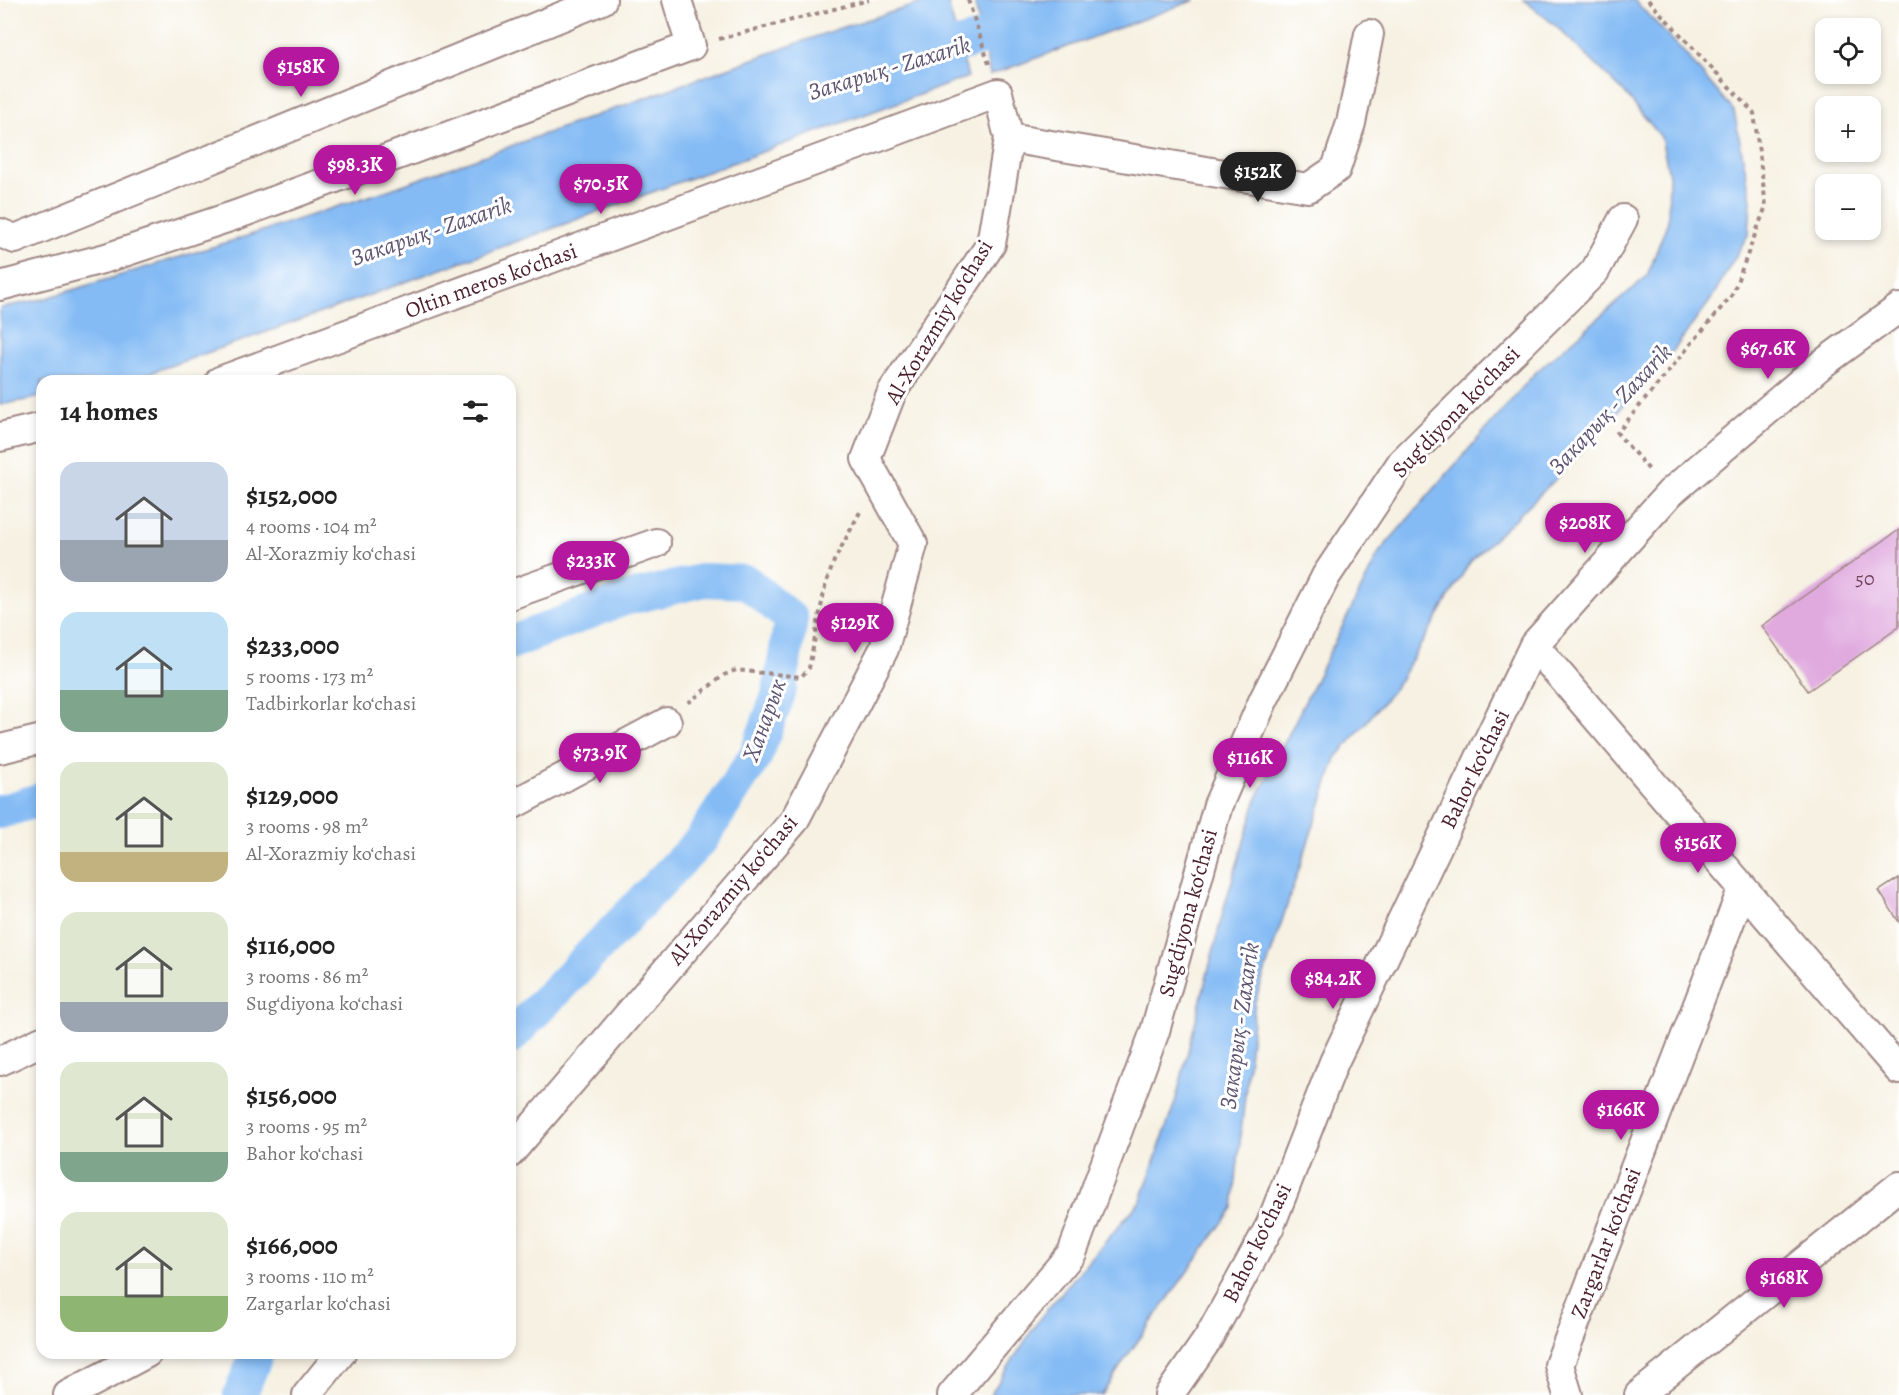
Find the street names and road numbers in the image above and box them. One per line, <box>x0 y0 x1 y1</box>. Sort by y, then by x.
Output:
street label: Al-Xorazmiy ko‘chasi <box>877 234 1000 411</box>
street label: Oltin meros ko‘chasi <box>401 236 581 326</box>
street label: Sug‘diyona ko‘chasi <box>1385 339 1527 485</box>
street label: Bahor ko‘chasi <box>1433 704 1517 834</box>
street label: Al-Xorazmiy ko‘chasi <box>661 809 805 972</box>
street label: Sug‘diyona ko‘chasi <box>1151 826 1225 1000</box>
street label: Zargarlar ko‘chasi <box>1563 1163 1649 1323</box>
street label: Bahor ko‘chasi <box>1215 1178 1299 1308</box>

